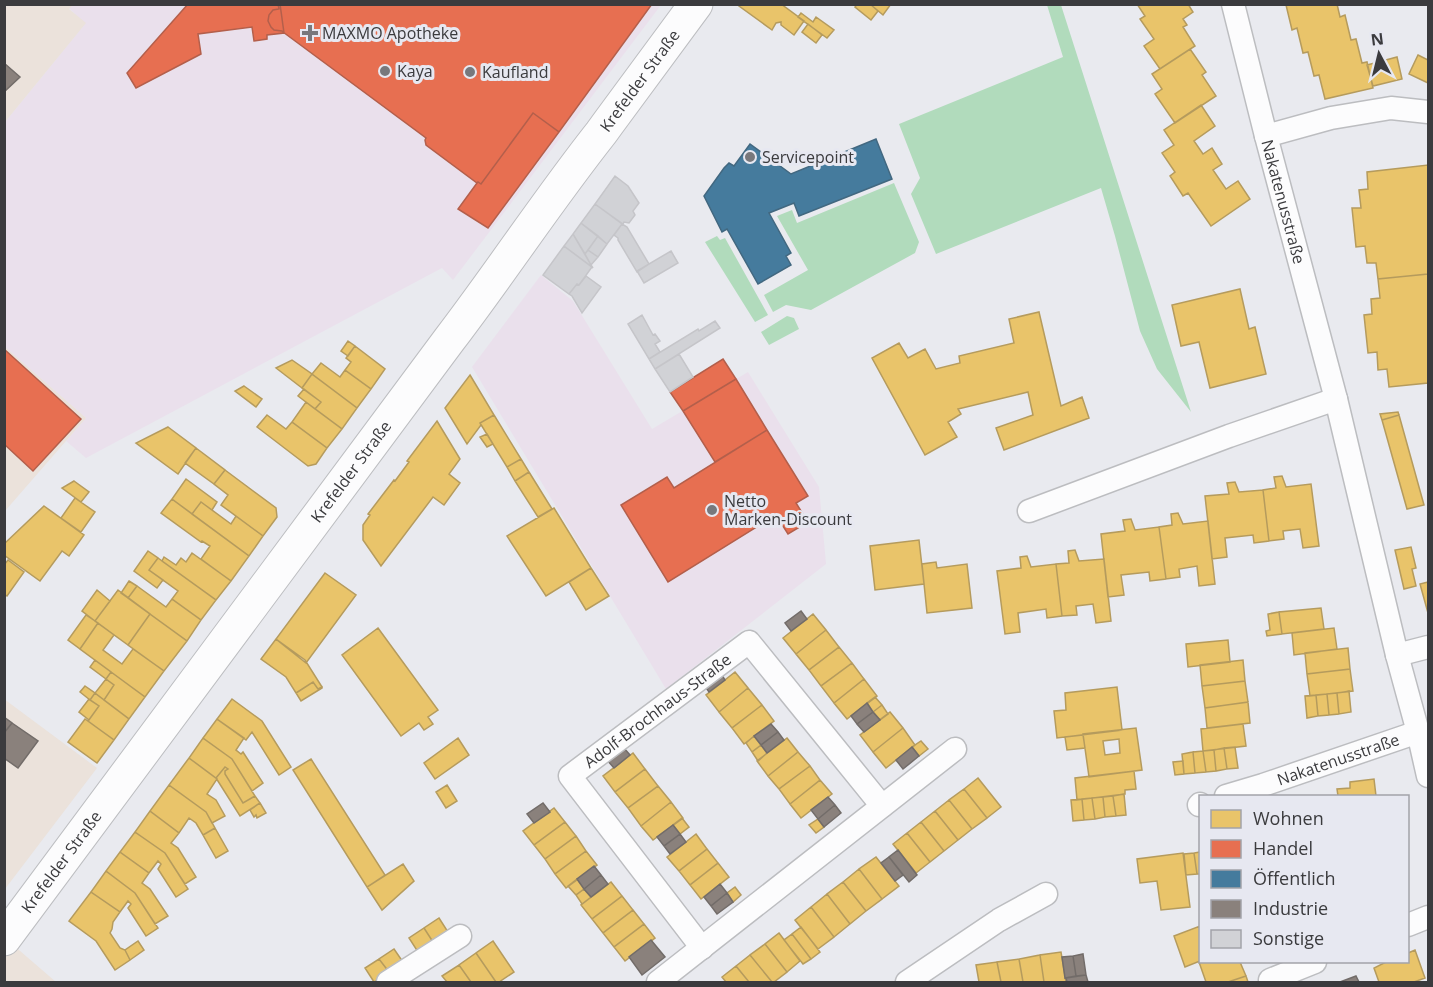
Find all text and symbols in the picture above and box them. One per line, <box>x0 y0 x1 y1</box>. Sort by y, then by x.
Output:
place label: MAXMO Apotheke <box>322 22 458 44</box>
north arrow <box>1349 24 1409 84</box>
street label: Krefelder Straße <box>594 25 685 136</box>
marker: MAXMO Apotheke <box>303 26 317 40</box>
text: N <box>1369 27 1385 51</box>
place label: Kaya <box>397 60 433 82</box>
place label: Kaufland <box>482 61 548 83</box>
marker: Kaya <box>378 64 392 78</box>
marker: Kaufland <box>463 65 477 79</box>
street label: Nakatenusstraße <box>1256 137 1311 266</box>
place label: Servicepoint <box>762 146 854 168</box>
marker: Servicepoint <box>743 150 757 164</box>
street label: Krefelder Straße <box>305 416 396 527</box>
place label: Netto Marken-Discount <box>724 490 852 530</box>
marker: Netto Marken-Discount <box>705 503 719 517</box>
street label: Adolf-Brochhaus-Straße <box>579 648 735 773</box>
street label: Nakatenusstraße <box>1274 728 1402 790</box>
legend <box>1199 795 1409 963</box>
street label: Krefelder Straße <box>16 806 106 917</box>
text: Wohnen <box>1253 806 1324 830</box>
text: Handel <box>1253 836 1313 860</box>
text: Öffentlich <box>1253 866 1335 890</box>
text: Industrie <box>1253 896 1328 920</box>
text: Sonstige <box>1253 926 1324 950</box>

